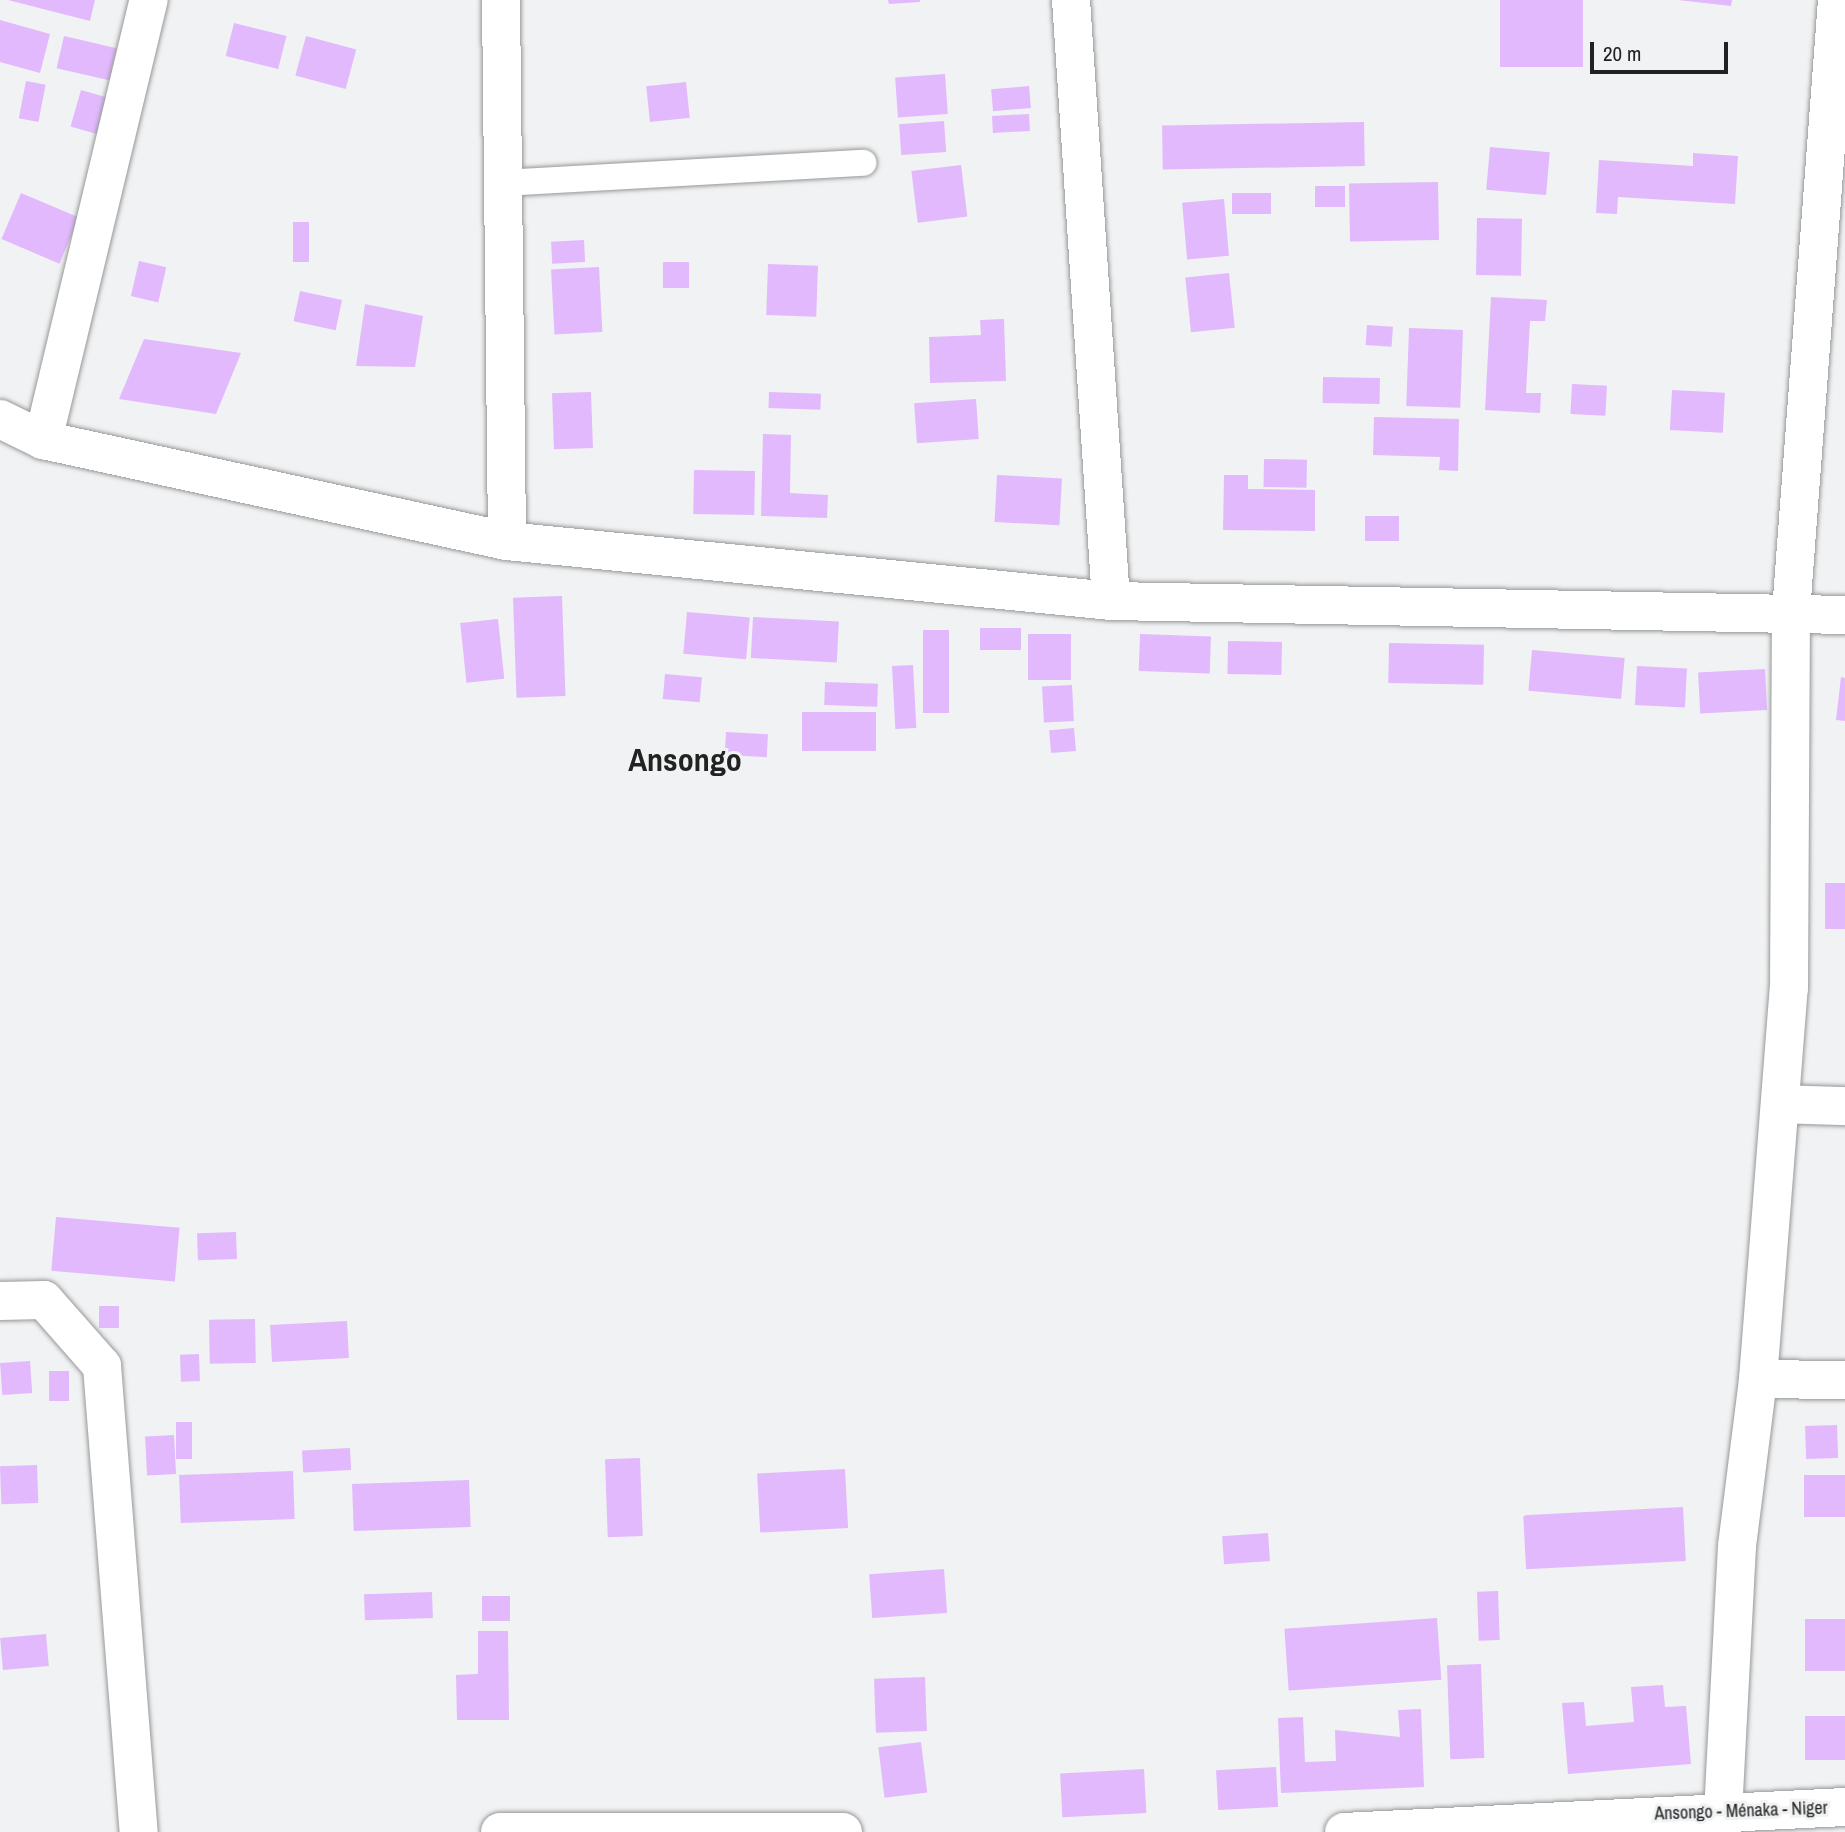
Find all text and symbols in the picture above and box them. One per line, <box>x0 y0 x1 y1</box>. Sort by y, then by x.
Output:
scale bar <box>1593 28 1731 72</box>
text: 20 m <box>1603 39 1641 68</box>
district label: Ansongo <box>628 741 742 779</box>
street label: Ansongo - Ménaka - Niger <box>1654 1797 1828 1825</box>

